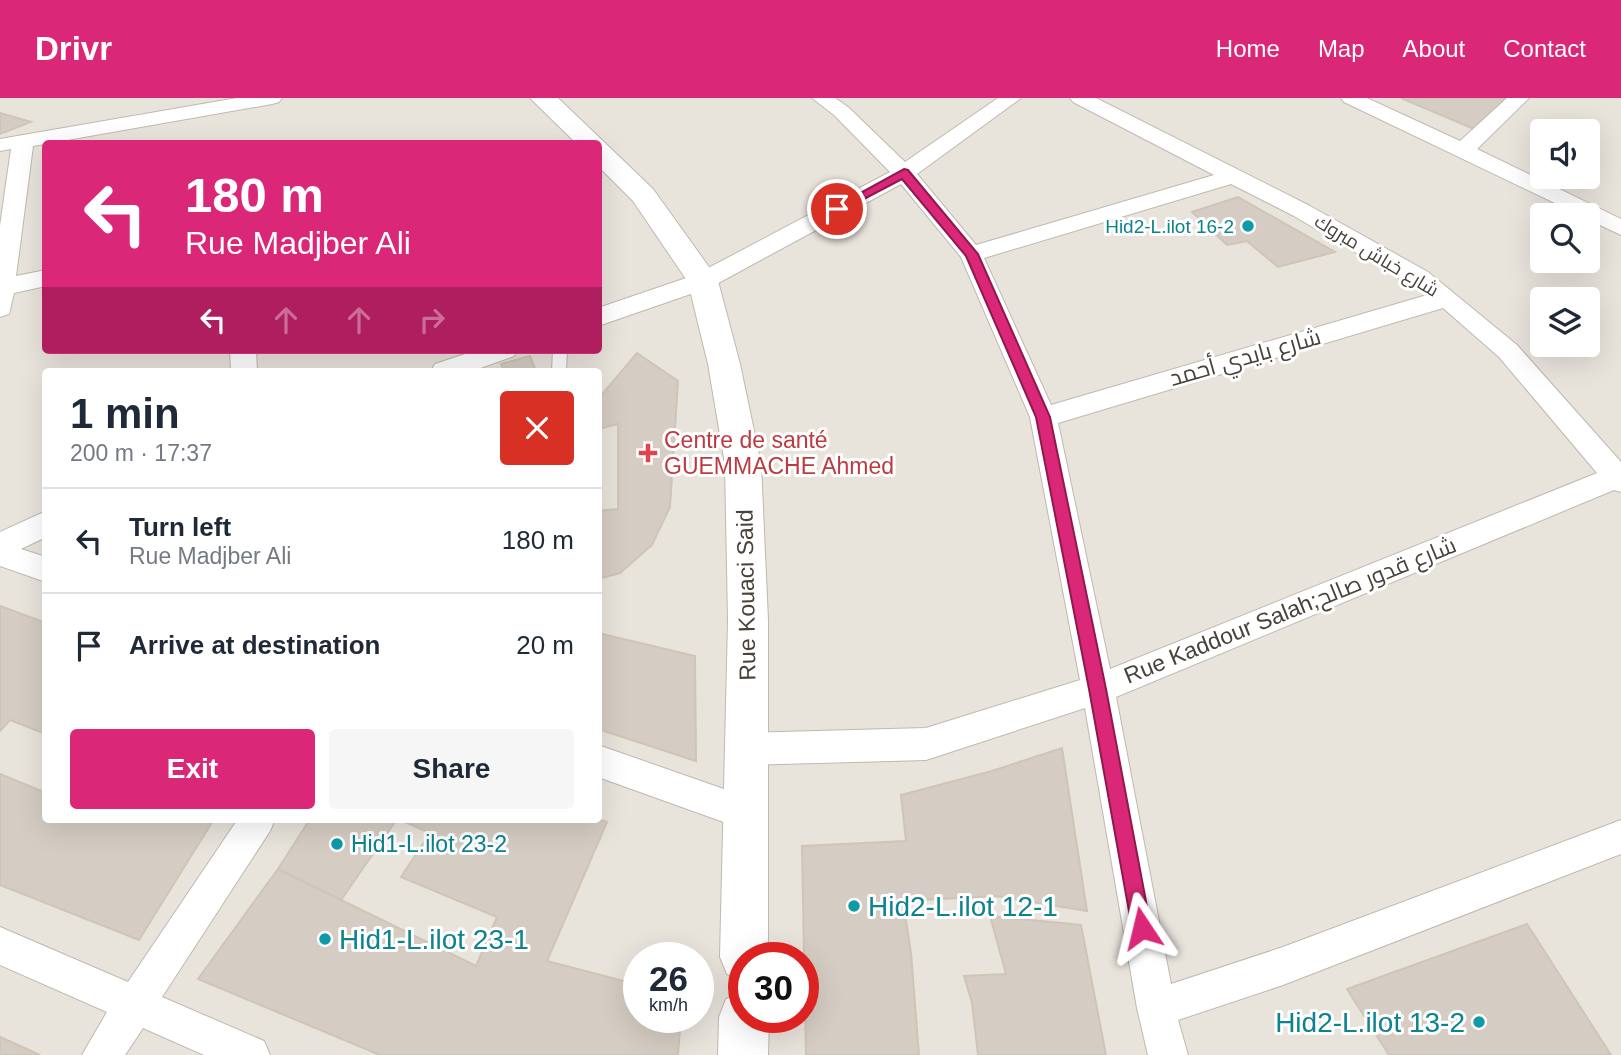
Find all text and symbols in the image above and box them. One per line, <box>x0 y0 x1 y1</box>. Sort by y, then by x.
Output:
text: Drivr <box>35 30 112 67</box>
text: Home <box>1216 35 1280 62</box>
text: Map <box>1318 35 1365 62</box>
text: About <box>1403 35 1465 62</box>
text: Contact <box>1503 35 1586 62</box>
map controls <box>1530 119 1600 357</box>
button: sound <box>1530 119 1600 189</box>
icon: left <box>70 168 161 259</box>
text: 180 m <box>185 168 324 222</box>
pin <box>807 179 867 239</box>
icon: arrive <box>818 190 856 228</box>
button: search <box>1530 203 1600 273</box>
street label: شارع خباش مبروك <box>1309 210 1443 303</box>
place label: Hid2-L.ilot 16-2 <box>1105 216 1234 237</box>
marker: Hid2-L.ilot 16-2 <box>1240 218 1256 234</box>
text: Rue Madjber Ali <box>185 225 411 261</box>
button: layers <box>1530 287 1600 357</box>
icon: left <box>194 301 232 339</box>
icon: ahead <box>267 301 305 339</box>
icon: ahead <box>340 301 378 339</box>
icon: right <box>413 301 451 339</box>
street label: شارع بايدي أحمد <box>1166 321 1325 396</box>
text: 1 min <box>70 390 180 437</box>
button: close <box>500 391 574 465</box>
place label: Centre de santé GUEMMACHE Ahmed <box>664 427 894 479</box>
text: 200 m · 17:37 <box>70 440 212 466</box>
marker: Centre de santé GUEMMACHE Ahmed <box>638 443 658 463</box>
street label: Rue Kouaci Said <box>732 509 760 681</box>
text: Turn left <box>129 512 231 542</box>
icon: left <box>70 522 108 560</box>
text: 180 m <box>502 525 574 555</box>
street label: Rue Kaddour Salah;شارع قدور صالح <box>1120 531 1461 691</box>
text: Rue Madjber Ali <box>129 543 291 569</box>
icon: arrive <box>70 627 108 665</box>
text: Arrive at destination <box>129 630 380 660</box>
text: 20 m <box>516 630 574 660</box>
button: Exit <box>70 729 315 809</box>
button: Share <box>329 729 574 809</box>
place label: Hid1-L.ilot 23-2 <box>351 831 507 857</box>
marker: Hid1-L.ilot 23-2 <box>329 836 345 852</box>
place label: Hid2-L.ilot 12-1 <box>868 891 1058 922</box>
position arrow <box>1105 891 1179 965</box>
marker: Hid2-L.ilot 12-1 <box>846 898 862 914</box>
place label: Hid1-L.ilot 23-1 <box>339 924 529 955</box>
marker: Hid1-L.ilot 23-1 <box>317 931 333 947</box>
speed limit sign: 30 <box>728 942 819 1033</box>
text: 26 <box>649 959 688 998</box>
text: km/h <box>649 995 688 1015</box>
place label: Hid2-L.ilot 13-2 <box>1275 1007 1465 1038</box>
marker: Hid2-L.ilot 13-2 <box>1471 1014 1487 1030</box>

